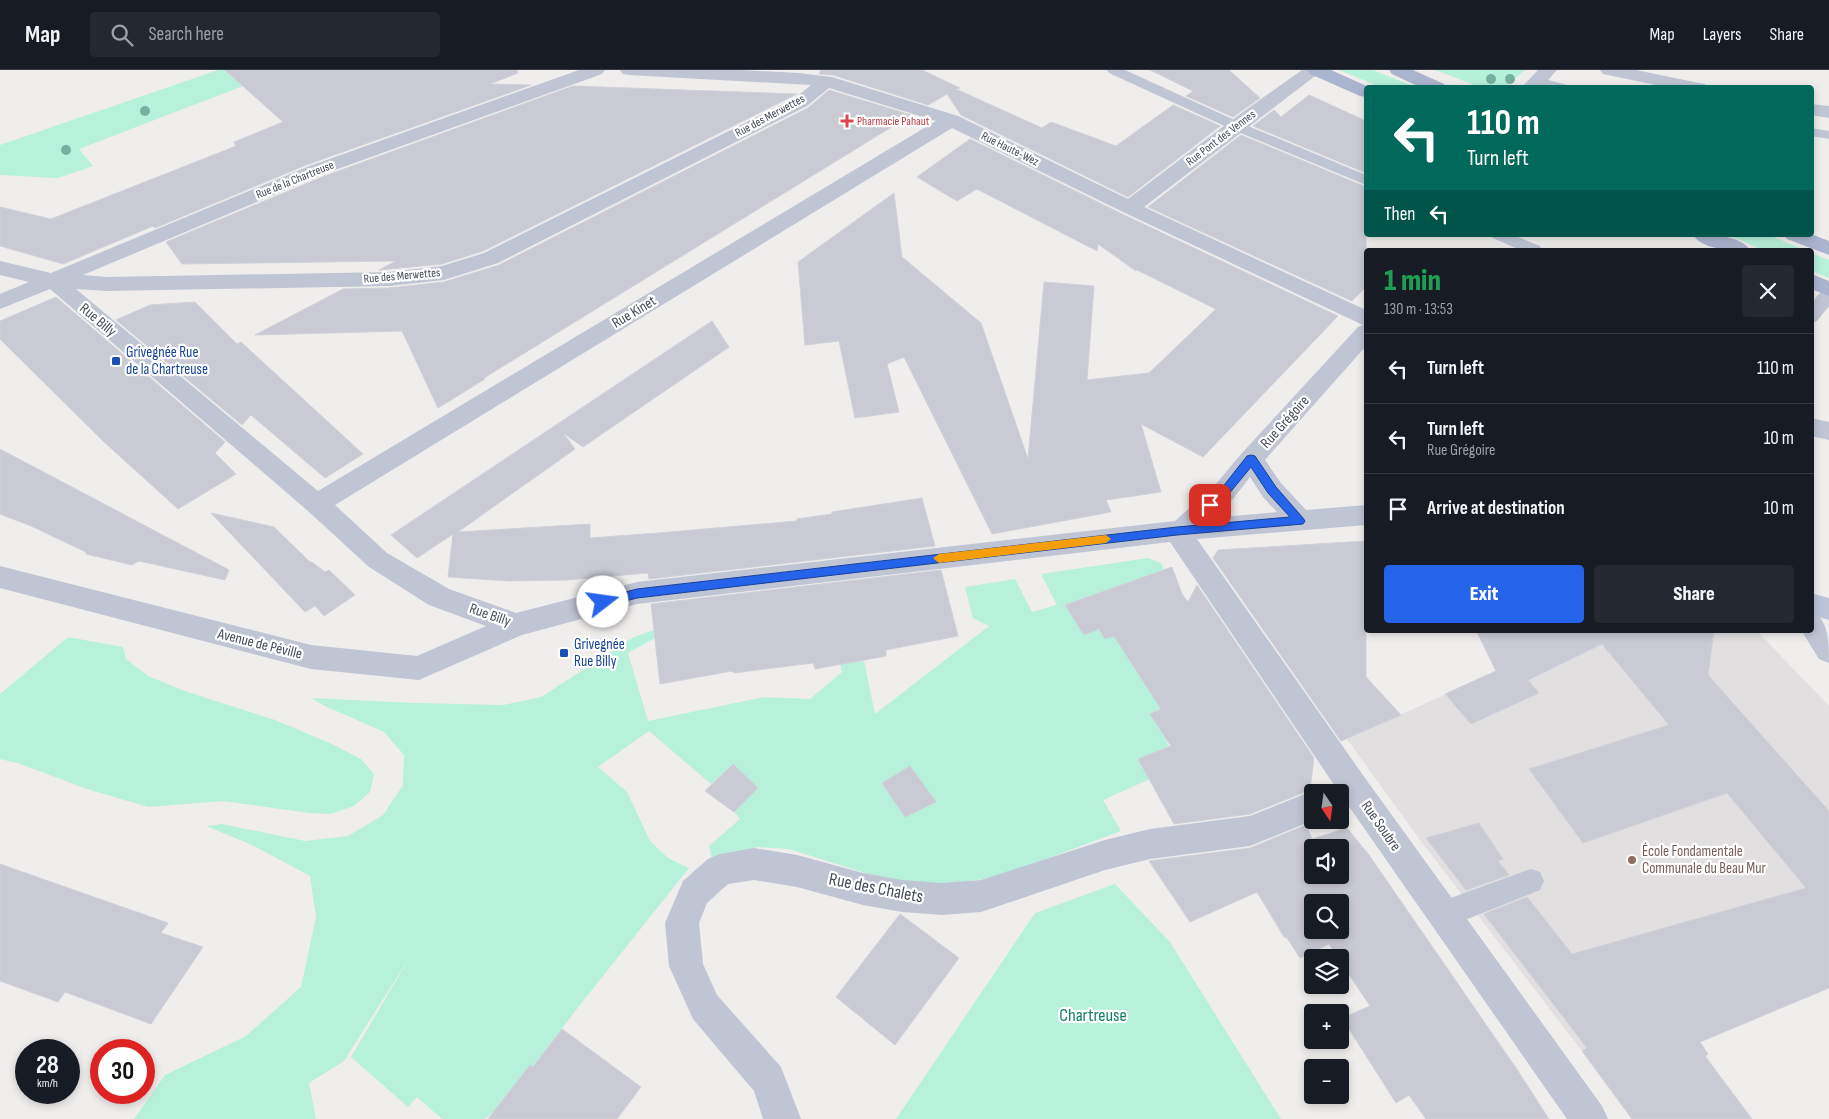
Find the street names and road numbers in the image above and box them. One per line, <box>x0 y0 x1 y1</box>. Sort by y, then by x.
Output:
street label: Rue des Merwettes <box>733 91 807 141</box>
street label: Rue Pont des Vennes <box>1183 107 1259 169</box>
street label: Rue Haute-Wez <box>979 129 1042 170</box>
street label: Rue de la Chartreuse <box>254 157 336 202</box>
street label: Rue des Merwettes <box>363 265 441 287</box>
street label: Rue Kinet <box>608 291 660 333</box>
street label: Rue Billy <box>76 299 121 341</box>
street label: Rue Grégoire <box>1256 392 1314 452</box>
street label: Rue Billy <box>467 599 513 631</box>
street label: Avenue de Péville <box>215 624 304 664</box>
street label: Rue Soubre <box>1357 797 1405 855</box>
street label: Rue des Chalets <box>827 869 925 907</box>

